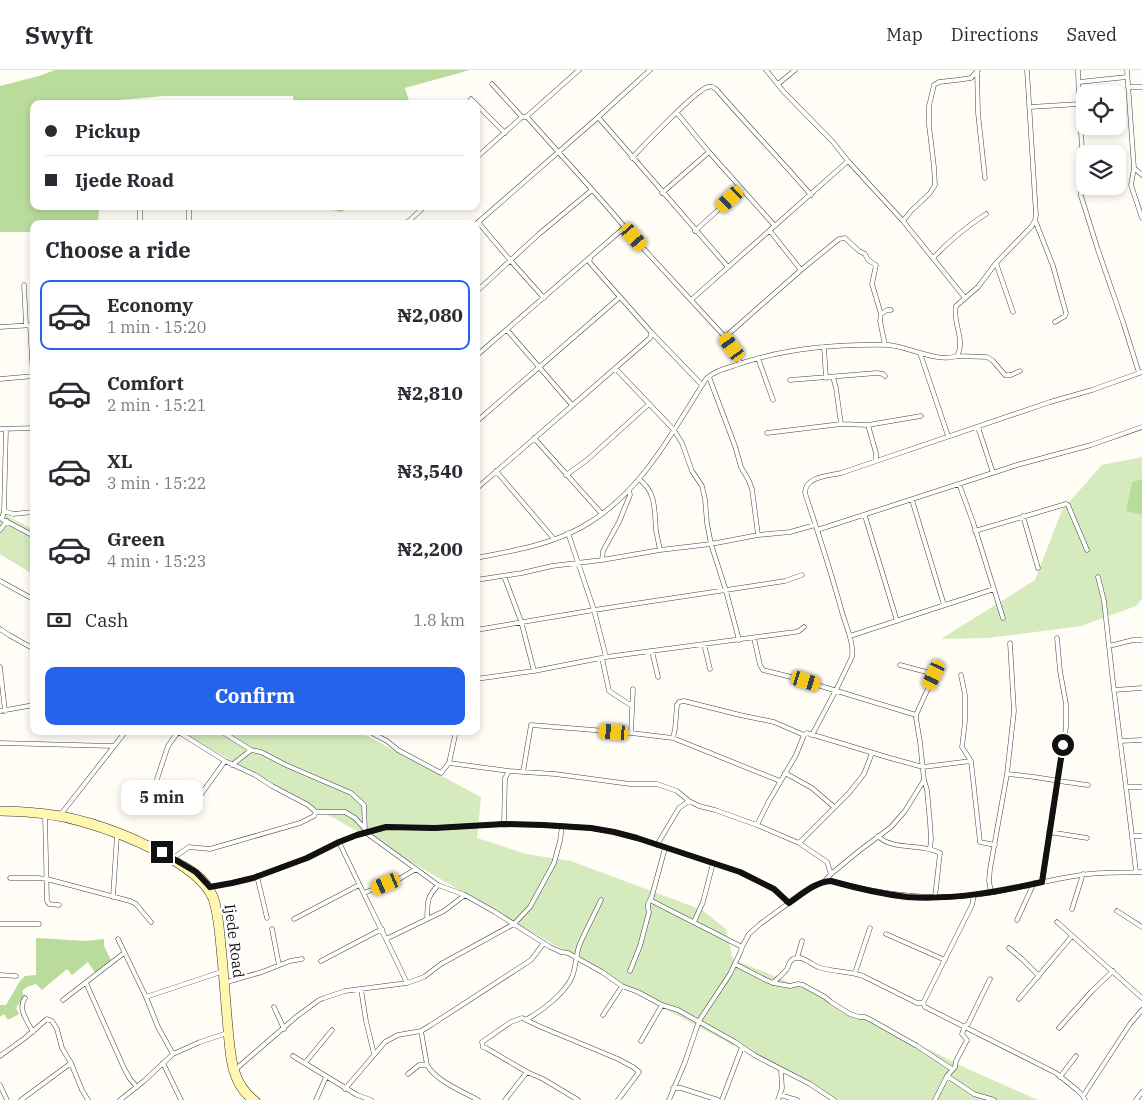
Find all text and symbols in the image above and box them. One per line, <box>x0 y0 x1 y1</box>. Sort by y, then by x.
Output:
text: Swyft <box>25 19 93 51</box>
text: Map <box>886 23 923 46</box>
text: Directions <box>951 23 1039 46</box>
text: Saved <box>1067 23 1117 46</box>
map controls <box>1076 85 1126 195</box>
button: locate <box>1076 85 1126 135</box>
text: Pickup <box>75 119 140 143</box>
button: layers <box>1076 145 1126 195</box>
text: Ijede Road <box>75 168 174 192</box>
car <box>713 183 746 215</box>
car <box>618 221 649 253</box>
text: Choose a ride <box>45 235 191 264</box>
icon: car <box>47 293 92 338</box>
text: Economy <box>107 293 193 317</box>
text: ₦2,080 <box>397 303 463 327</box>
text: 1 min · 15:20 <box>107 317 206 337</box>
car <box>717 330 746 364</box>
icon: car <box>47 371 92 416</box>
text: Comfort <box>107 371 184 395</box>
text: ₦2,810 <box>397 381 463 405</box>
text: 2 min · 15:21 <box>107 395 206 415</box>
icon: car <box>47 449 92 494</box>
text: XL <box>107 449 133 473</box>
text: ₦3,540 <box>397 459 463 483</box>
text: 3 min · 15:22 <box>107 473 206 493</box>
icon: car <box>47 527 92 572</box>
text: Green <box>107 527 165 551</box>
text: ₦2,200 <box>397 537 463 561</box>
text: 4 min · 15:23 <box>107 551 206 571</box>
icon: cash <box>45 606 73 634</box>
text: Cash <box>85 608 129 632</box>
text: 1.8 km <box>413 610 465 630</box>
car <box>920 658 947 692</box>
button: Confirm <box>45 667 465 725</box>
car <box>789 669 822 693</box>
car <box>598 723 629 741</box>
route start <box>1052 734 1074 756</box>
callout: 5 min <box>121 780 203 814</box>
text: 5 min <box>140 787 184 807</box>
route end <box>151 841 173 863</box>
car <box>369 871 402 897</box>
street label: Ijede Road <box>221 903 248 979</box>

